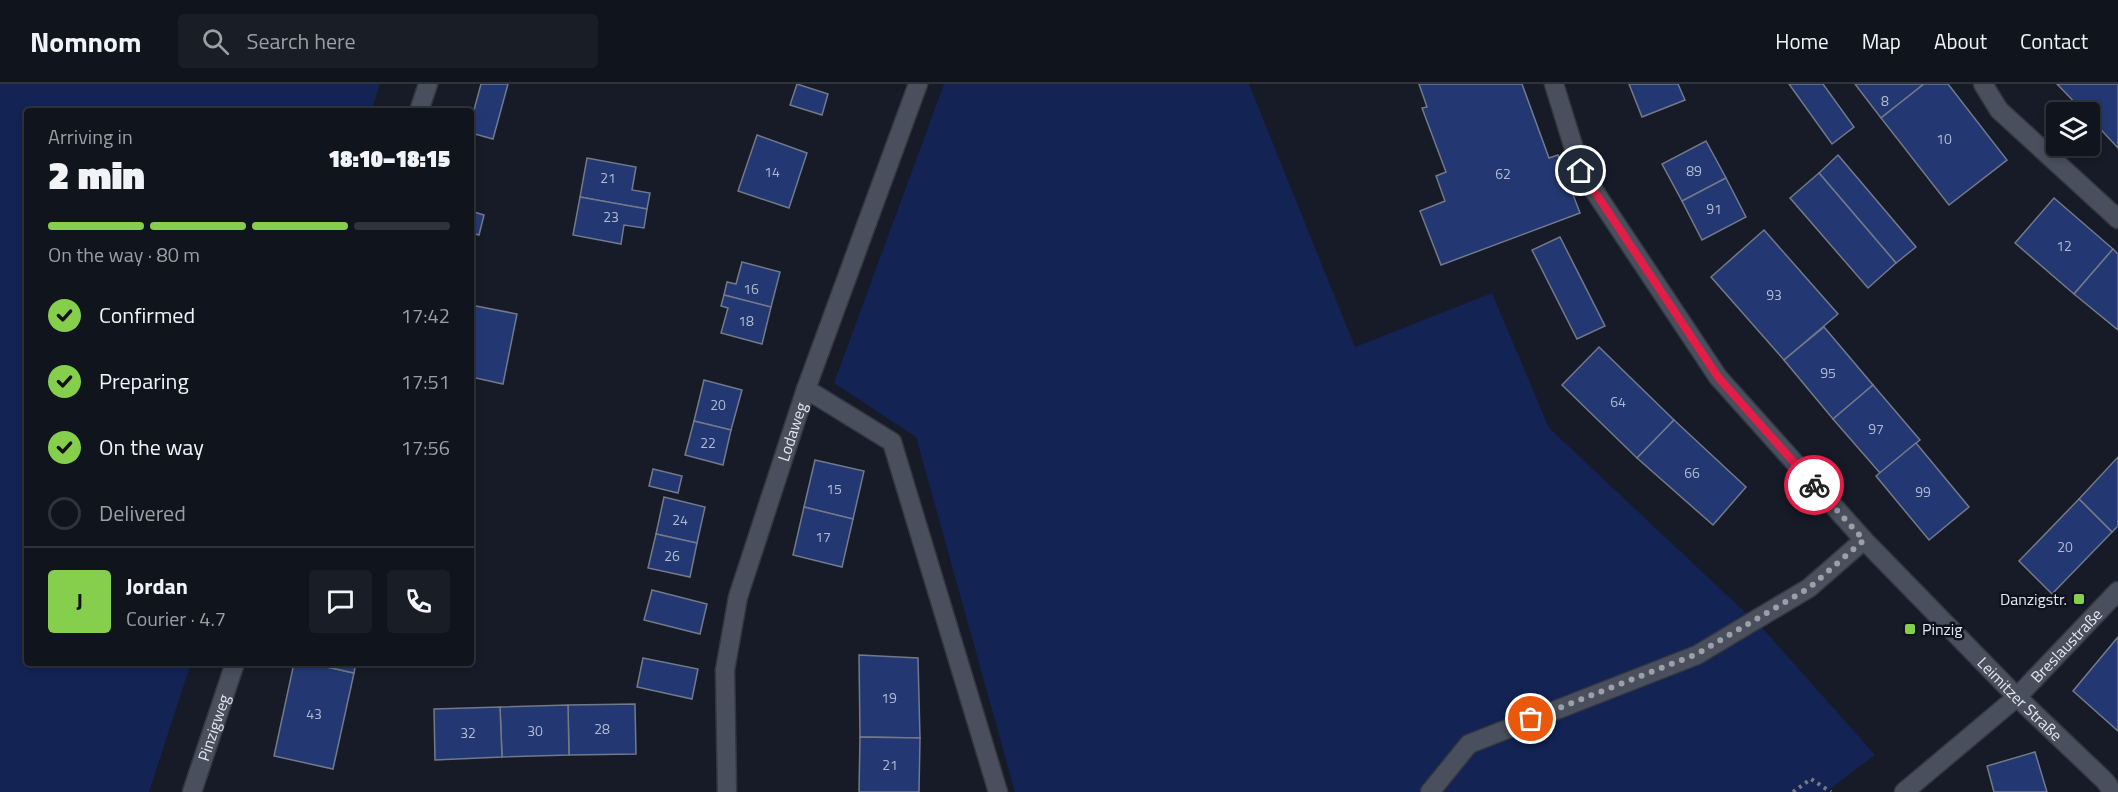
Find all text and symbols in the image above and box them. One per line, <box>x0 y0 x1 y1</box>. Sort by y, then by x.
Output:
search box <box>178 14 598 68</box>
text: Nomnom <box>30 20 142 63</box>
text: Search here <box>247 24 356 58</box>
icon: search <box>199 25 232 58</box>
text: Home <box>1775 25 1829 57</box>
text: Map <box>1862 25 1901 57</box>
text: About <box>1934 25 1987 57</box>
text: Contact <box>2020 25 2088 57</box>
house number: 8 <box>1881 90 1889 111</box>
map controls <box>2046 102 2100 156</box>
button: layers <box>2046 102 2100 156</box>
text: Arriving in <box>48 121 133 152</box>
house number: 10 <box>1936 128 1952 149</box>
text: 18:10–18:15 <box>328 142 450 176</box>
text: 2 min <box>48 145 145 204</box>
pin <box>1555 145 1606 196</box>
icon: home <box>1564 154 1597 187</box>
house number: 89 <box>1686 160 1702 181</box>
house number: 14 <box>764 161 780 182</box>
house number: 62 <box>1495 163 1511 184</box>
house number: 21 <box>600 167 616 188</box>
house number: 91 <box>1706 198 1722 219</box>
house number: 23 <box>603 206 619 227</box>
house number: 12 <box>2056 235 2072 256</box>
text: On the way · 80 m <box>48 239 200 270</box>
house number: 16 <box>743 278 759 299</box>
house number: 93 <box>1766 284 1782 305</box>
text: Confirmed <box>99 298 195 332</box>
icon: check <box>48 299 81 332</box>
text: 17:42 <box>401 300 450 331</box>
house number: 18 <box>738 310 754 331</box>
house number: 95 <box>1820 362 1836 383</box>
text: Preparing <box>99 364 189 398</box>
icon: check <box>48 365 81 398</box>
text: 17:51 <box>401 366 450 397</box>
house number: 64 <box>1610 391 1626 412</box>
house number: 20 <box>710 394 726 415</box>
street label: Lodaweg <box>771 399 813 464</box>
house number: 97 <box>1868 418 1884 439</box>
text: On the way <box>99 430 204 464</box>
icon: check <box>48 431 81 464</box>
text: 17:56 <box>401 432 450 463</box>
house number: 22 <box>700 432 716 453</box>
courier <box>1784 455 1844 515</box>
house number: 66 <box>1684 462 1700 483</box>
icon: bike <box>1798 469 1831 502</box>
house number: 15 <box>826 478 842 499</box>
house number: 99 <box>1915 481 1931 502</box>
text: Delivered <box>99 496 186 530</box>
house number: 24 <box>672 509 688 530</box>
house number: 17 <box>815 526 831 547</box>
house number: 20 <box>2057 536 2073 557</box>
house number: 26 <box>664 545 680 566</box>
text: Jordan <box>126 569 188 603</box>
button: chat <box>309 570 372 633</box>
button: phone <box>387 570 450 633</box>
text: J <box>76 584 83 618</box>
place label: Danzigstr. <box>2000 587 2067 611</box>
marker: Danzigstr. <box>2072 592 2086 606</box>
text: Courier · 4.7 <box>126 603 226 634</box>
street label: Breslaustraße <box>2025 603 2108 688</box>
place label: Pinzig <box>1922 617 1963 641</box>
marker: Pinzig <box>1903 622 1917 636</box>
street label: Leimitzer Straße <box>1972 651 2068 746</box>
house number: 19 <box>881 687 897 708</box>
street label: Pinzigweg <box>191 691 236 764</box>
pin <box>1505 693 1556 744</box>
icon: bag <box>1514 702 1547 735</box>
house number: 43 <box>306 703 322 724</box>
house number: 28 <box>594 718 610 739</box>
house number: 30 <box>527 720 543 741</box>
house number: 32 <box>460 722 476 743</box>
house number: 21 <box>882 754 898 775</box>

